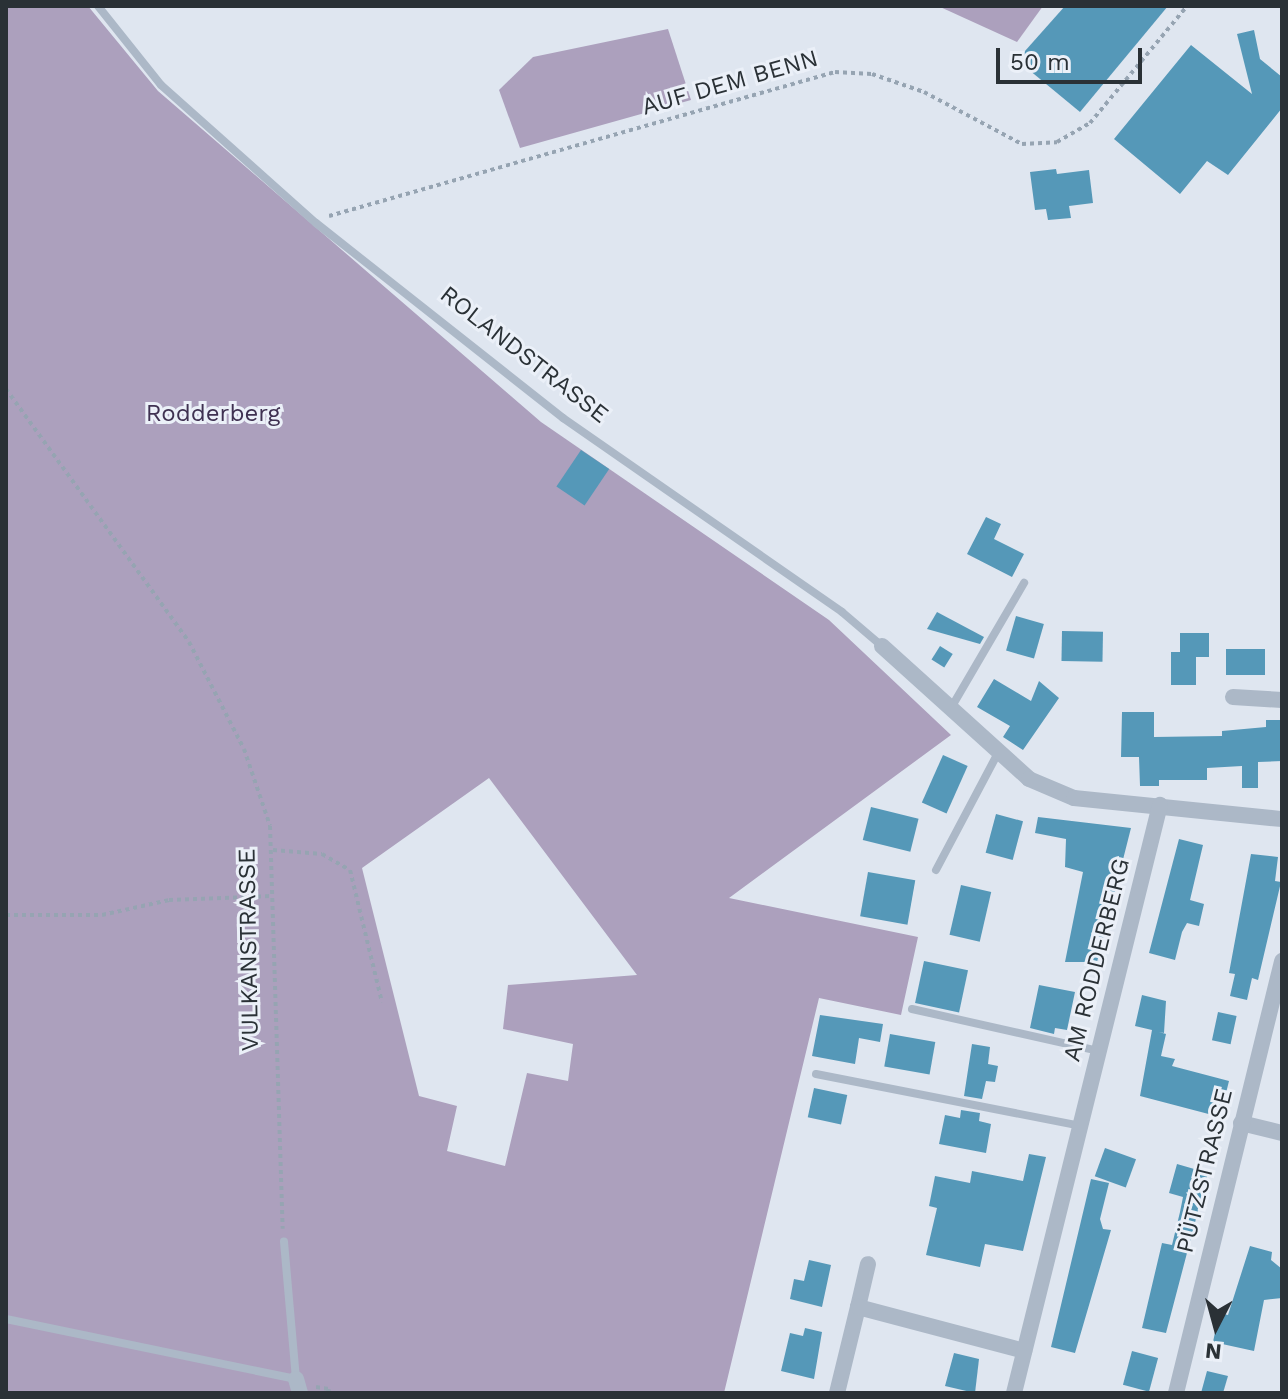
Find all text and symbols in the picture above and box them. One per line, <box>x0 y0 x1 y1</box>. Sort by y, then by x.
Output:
scale bar <box>1000 32 1146 82</box>
street label: AUF DEM BENN <box>638 44 822 122</box>
text: 50 m <box>1010 48 1070 76</box>
street label: ROLANDSTRASSE <box>434 280 614 430</box>
park label: Rodderberg <box>146 400 280 428</box>
street label: VULKANSTRASSE <box>233 848 265 1052</box>
street label: AM RODDERBERG <box>1058 855 1136 1065</box>
street label: PÜTZSTRASSE <box>1171 1086 1239 1256</box>
north arrow <box>1176 1287 1256 1367</box>
text: N <box>1204 1338 1223 1365</box>

